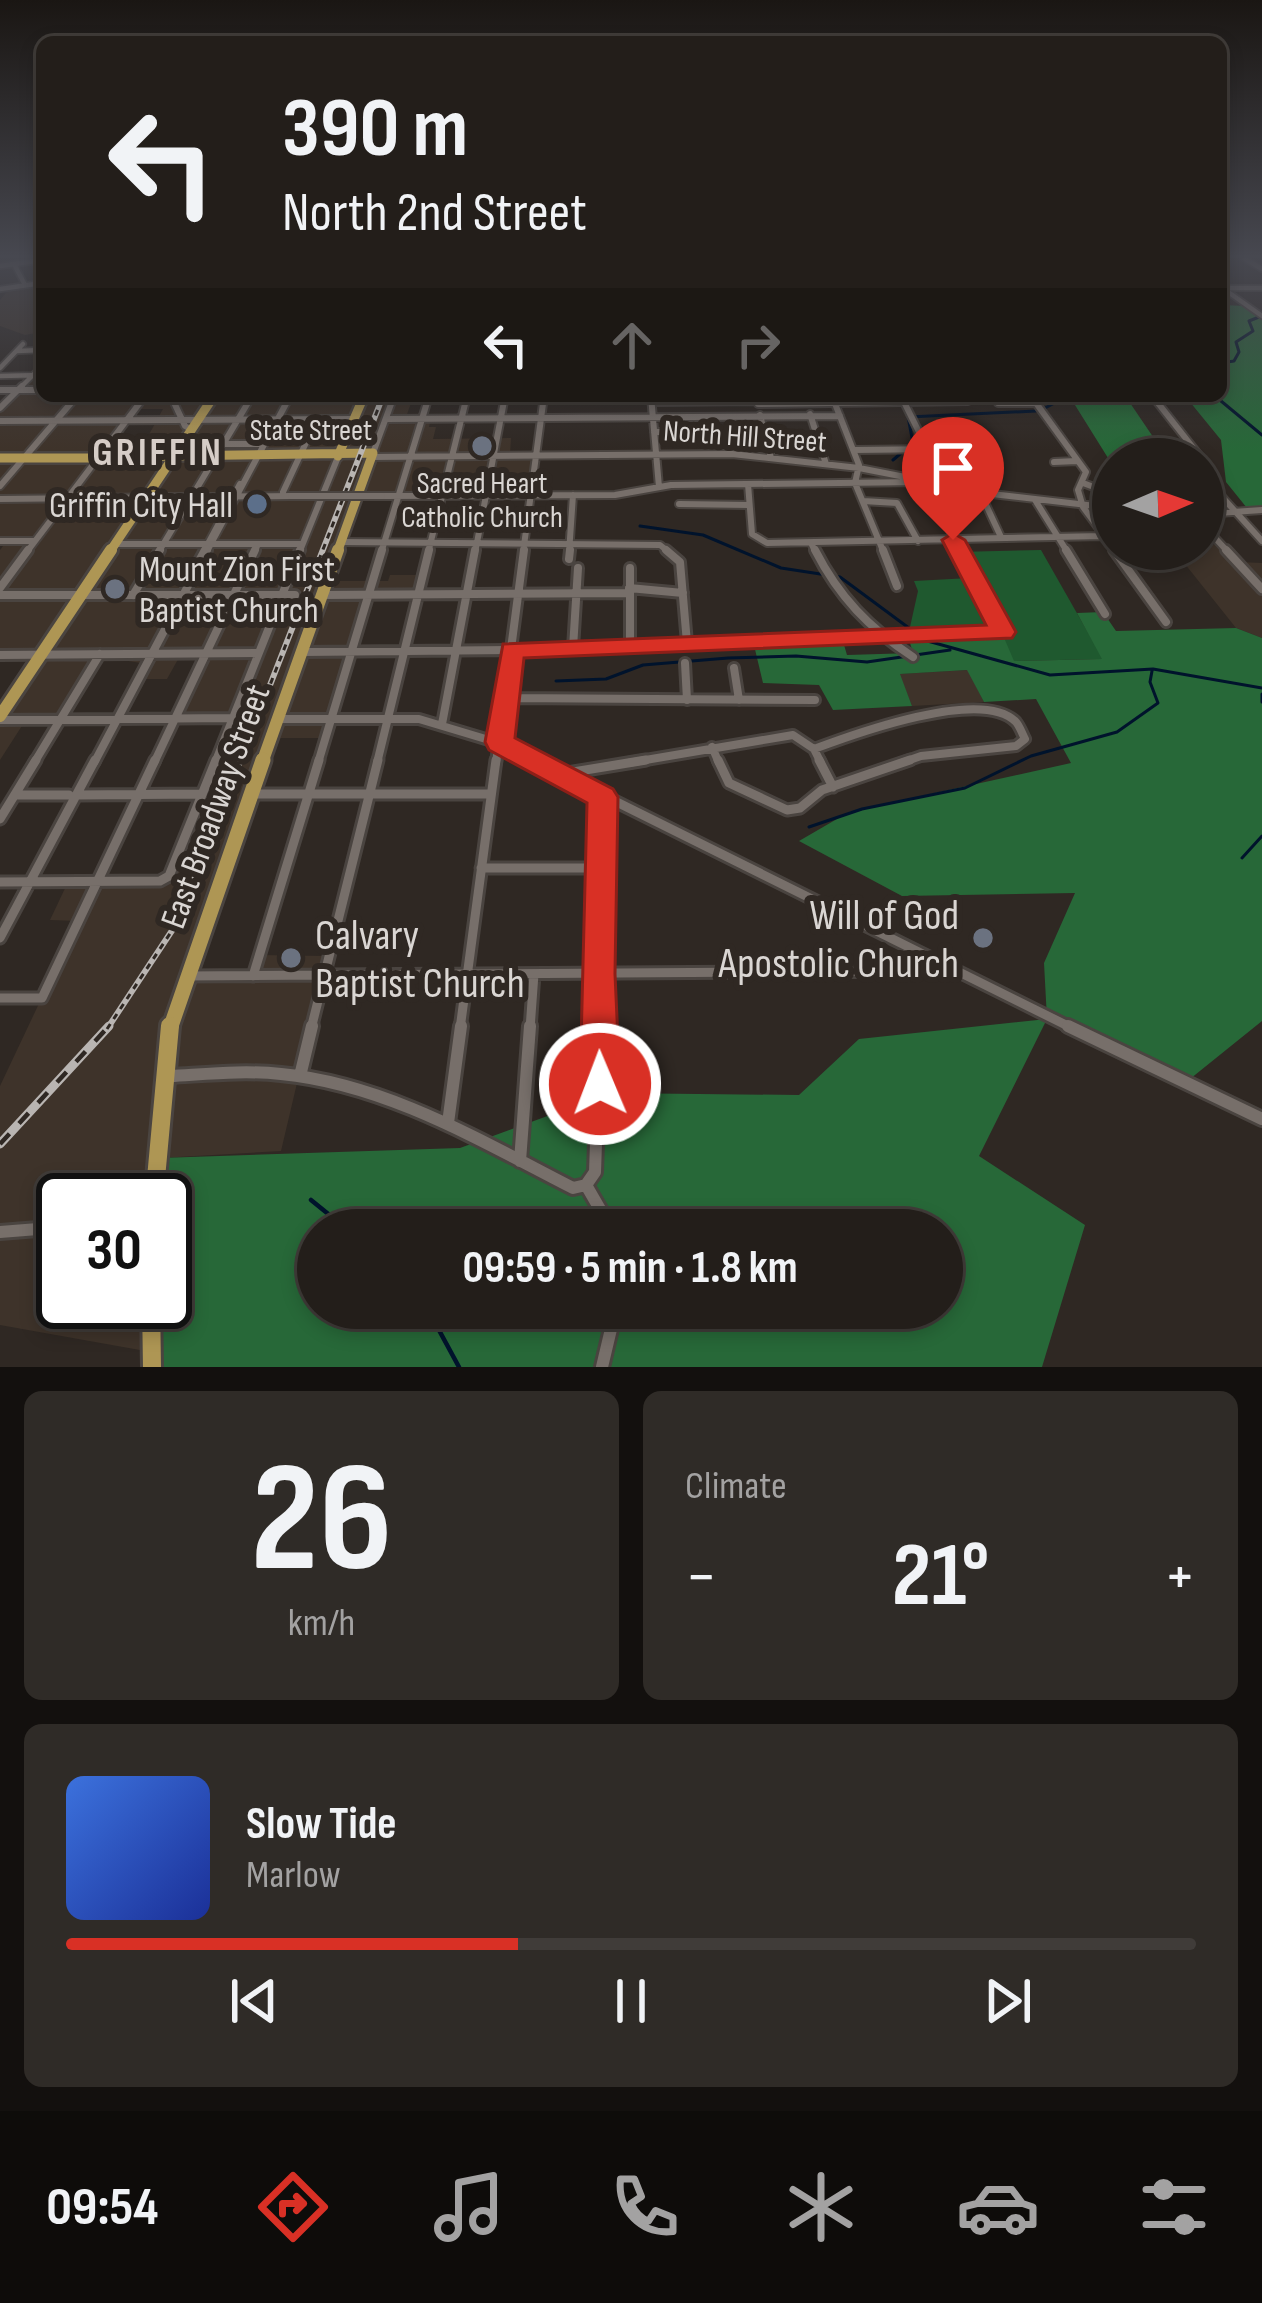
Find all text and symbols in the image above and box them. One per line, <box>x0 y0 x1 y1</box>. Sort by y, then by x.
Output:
text: 390 m <box>282 79 468 180</box>
icon: left <box>84 84 240 240</box>
text: North 2nd Street <box>282 181 587 246</box>
icon: left <box>473 312 539 378</box>
icon: ahead <box>599 312 665 378</box>
icon: right <box>725 312 791 378</box>
street label: State Street <box>250 413 372 449</box>
street label: North Hill Street <box>662 413 828 461</box>
pin <box>902 417 1004 540</box>
district label: GRIFFIN <box>92 430 224 477</box>
marker: Sacred Heart Catholic Church <box>469 433 495 459</box>
icon: arrive <box>920 435 986 501</box>
north arrow <box>1092 438 1224 570</box>
map controls <box>1092 438 1224 570</box>
place label: Sacred Heart Catholic Church <box>401 466 563 536</box>
place label: Griffin City Hall <box>49 485 233 528</box>
marker: Griffin City Hall <box>244 491 270 517</box>
place label: Mount Zion First Baptist Church <box>139 549 335 633</box>
marker: Mount Zion First Baptist Church <box>102 576 128 602</box>
street label: East Broadway Street <box>152 679 280 935</box>
place label: Will of God Apostolic Church <box>717 891 959 990</box>
place label: Calvary Baptist Church <box>315 911 525 1010</box>
marker: Will of God Apostolic Church <box>970 925 996 951</box>
marker: Calvary Baptist Church <box>278 945 304 971</box>
position arrow <box>537 1021 663 1147</box>
speed limit sign: 30 <box>36 1173 192 1329</box>
text: 09:59 · 5 min · 1.8 km <box>462 1241 798 1296</box>
text: 26 <box>251 1428 392 1615</box>
text: Climate <box>685 1463 787 1510</box>
text: 21° <box>892 1523 989 1631</box>
text: − <box>685 1538 717 1617</box>
text: + <box>1164 1538 1196 1617</box>
text: km/h <box>288 1600 355 1647</box>
text: Slow Tide <box>246 1797 397 1852</box>
text: Marlow <box>246 1852 341 1899</box>
icon: previous <box>221 1968 287 2034</box>
icon: pause <box>598 1968 664 2034</box>
icon: next <box>975 1968 1041 2034</box>
icon: directions <box>251 2165 335 2249</box>
icon: music <box>427 2165 511 2249</box>
icon: phone <box>603 2165 687 2249</box>
icon: climate <box>779 2165 863 2249</box>
icon: car <box>956 2165 1040 2249</box>
icon: filters <box>1132 2165 1216 2249</box>
text: 09:54 <box>46 2175 158 2240</box>

